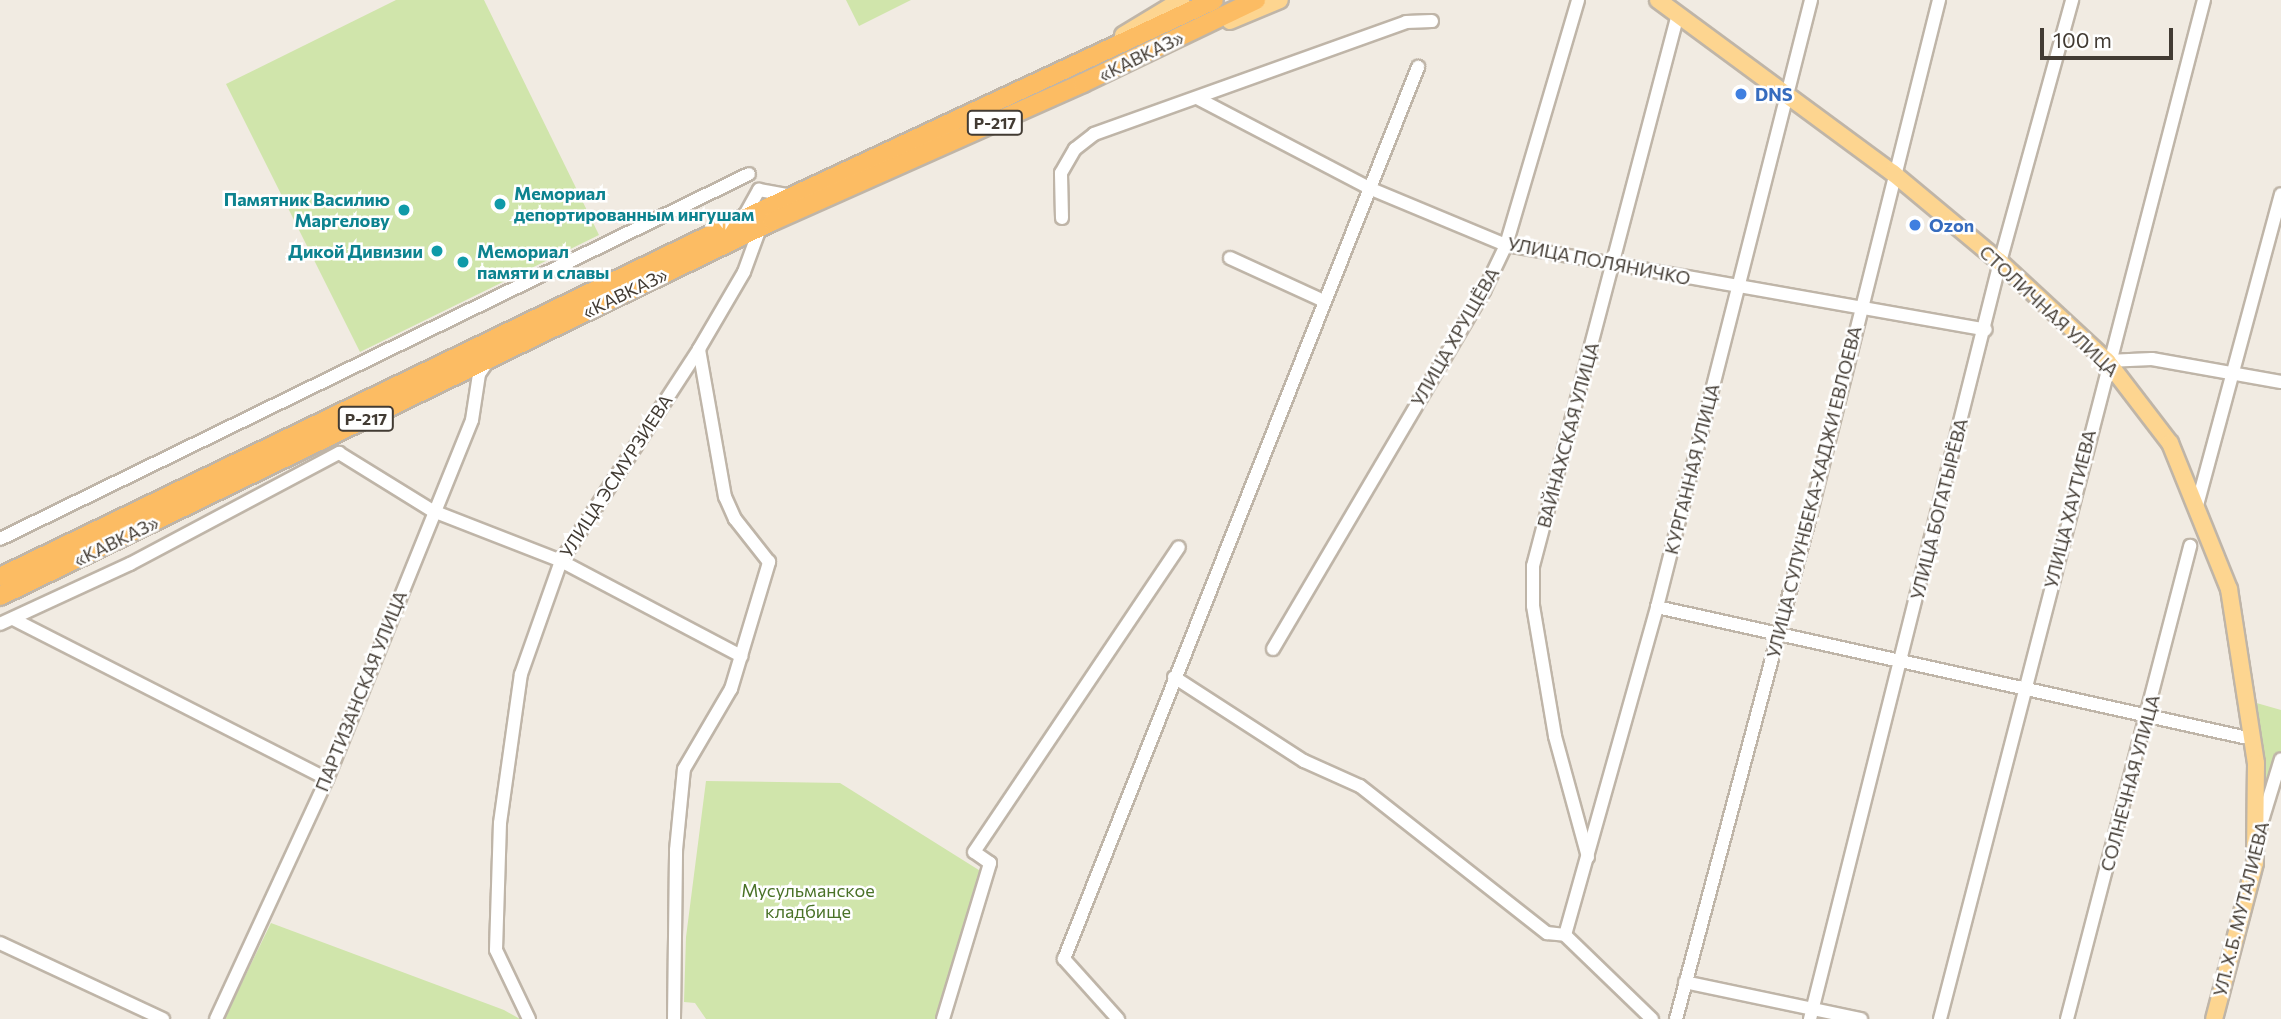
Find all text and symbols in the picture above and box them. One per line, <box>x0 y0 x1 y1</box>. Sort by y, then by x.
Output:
scale bar <box>2043 14 2176 58</box>
street label: «КАВКАЗ» <box>1095 26 1187 86</box>
text: 100 m <box>2053 27 2112 52</box>
place label: DNS <box>1755 83 1793 105</box>
marker: DNS <box>1733 86 1749 102</box>
road number: Р-217 <box>965 111 1025 136</box>
place label: Мемориал депортированным ингушам <box>514 183 754 226</box>
place label: Памятник Василию Маргелову <box>224 189 390 232</box>
marker: Мемориал депортированным ингушам <box>492 196 508 212</box>
marker: Памятник Василию Маргелову <box>396 202 412 218</box>
place label: Ozon <box>1929 214 1974 236</box>
marker: Ozon <box>1907 217 1923 233</box>
street label: УЛИЦА ПОЛЯНИЧКО <box>1506 233 1692 289</box>
place label: Дикой Дивизии <box>288 240 423 262</box>
place label: Мемориал памяти и славы <box>477 241 609 284</box>
street label: СТОЛИЧНАЯ УЛИЦА <box>1975 241 2123 381</box>
marker: Дикой Дивизии <box>429 243 445 259</box>
marker: Мемориал памяти и славы <box>455 254 471 270</box>
street label: «КАВКАЗ» <box>579 263 671 323</box>
street label: УЛИЦА ХРУЩЁВА <box>1407 264 1503 410</box>
street label: УЛИЦА СУЛУНБЕКА-ХАДЖИ ЕВЛОЕВА <box>1762 324 1866 660</box>
street label: ВАЙНАХСКАЯ УЛИЦА <box>1533 340 1603 530</box>
street label: КУРГАННАЯ УЛИЦА <box>1660 381 1724 557</box>
street label: УЛИЦА ЭСМУРЗИЕВА <box>555 390 677 562</box>
road number: Р-217 <box>336 406 396 432</box>
street label: УЛИЦА БОГАТЫРЁВА <box>1906 416 1972 602</box>
street label: УЛИЦА ХАУТИЕВА <box>2040 427 2100 591</box>
street label: «КАВКАЗ» <box>70 511 162 571</box>
street label: ПАРТИЗАНСКАЯ УЛИЦА <box>311 588 411 794</box>
street label: СОЛНЕЧНАЯ УЛИЦА <box>2096 692 2164 874</box>
street label: УЛ. Х.Б. МУТАЛИЕВА <box>2209 819 2273 999</box>
park label: Мусульманское кладбище <box>741 880 875 922</box>

